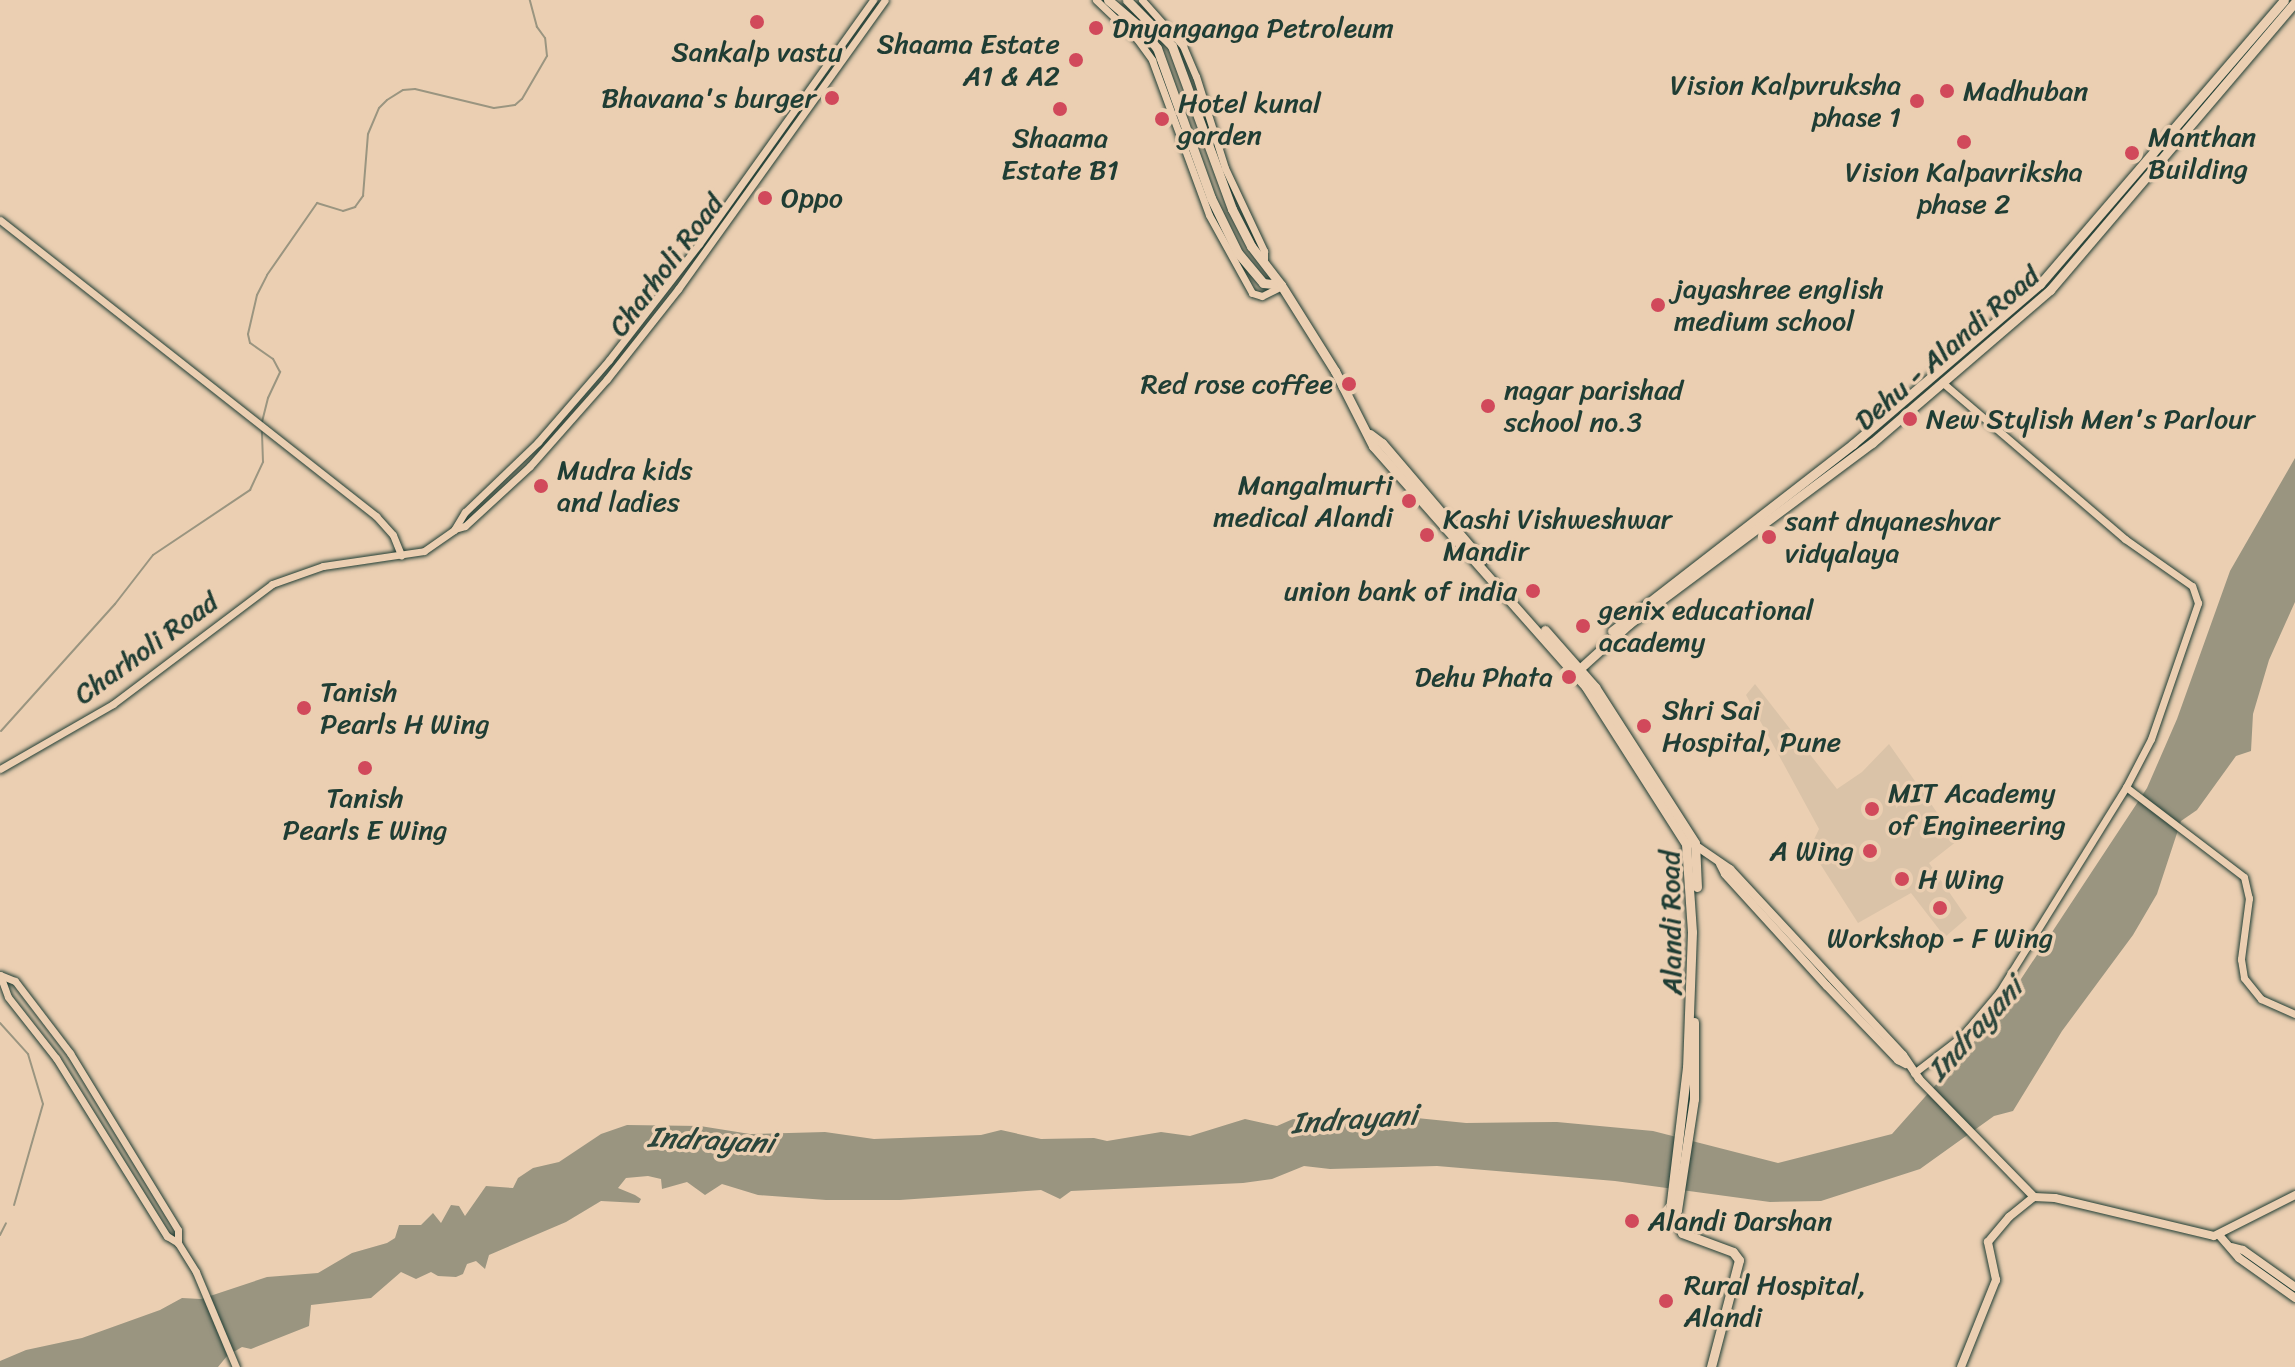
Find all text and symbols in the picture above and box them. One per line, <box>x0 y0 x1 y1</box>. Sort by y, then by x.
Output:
place label: Dnyanganga Petroleum <box>1112 11 1394 45</box>
marker: Sankalp vastu <box>748 13 766 31</box>
marker: Dnyanganga Petroleum <box>1087 19 1105 37</box>
place label: Shaama Estate A1 & A2 <box>876 27 1060 93</box>
place label: Sankalp vastu <box>671 35 843 69</box>
marker: Shaama Estate A1 & A2 <box>1067 51 1085 69</box>
place label: Vision Kalpvruksha phase 1 <box>1671 68 1901 134</box>
place label: Madhuban <box>1963 74 2088 108</box>
place label: Bhavana's burger <box>601 81 816 115</box>
marker: Madhuban <box>1938 82 1956 100</box>
place label: Hotel kunal garden <box>1178 86 1321 152</box>
marker: Bhavana's burger <box>823 89 841 107</box>
marker: Vision Kalpvruksha phase 1 <box>1908 92 1926 110</box>
marker: Shaama Estate B1 <box>1051 100 1069 118</box>
marker: Hotel kunal garden <box>1153 110 1171 128</box>
place label: Manthan Building <box>2148 120 2256 186</box>
place label: Shaama Estate B1 <box>1001 121 1119 187</box>
marker: Vision Kalpavriksha phase 2 <box>1955 133 1973 151</box>
marker: Manthan Building <box>2123 144 2141 162</box>
place label: Vision Kalpavriksha phase 2 <box>1846 155 2082 221</box>
place label: Oppo <box>781 181 843 215</box>
street label: Charholi Road <box>602 187 730 343</box>
marker: Oppo <box>756 189 774 207</box>
street label: Dehu - Alandi Road <box>1848 259 2046 437</box>
place label: jayashree english medium school <box>1674 272 1885 338</box>
marker: jayashree english medium school <box>1649 296 1667 314</box>
place label: Red rose coffee <box>1138 367 1333 401</box>
place label: nagar parishad school no.3 <box>1504 373 1683 439</box>
marker: Red rose coffee <box>1340 375 1358 393</box>
marker: nagar parishad school no.3 <box>1479 397 1497 415</box>
place label: New Stylish Men's Parlour <box>1926 402 2256 436</box>
marker: New Stylish Men's Parlour <box>1901 410 1919 428</box>
place label: Mudra kids and ladies <box>557 453 691 519</box>
place label: Mangalmurti medical Alandi <box>1213 468 1393 534</box>
marker: Mudra kids and ladies <box>532 477 550 495</box>
marker: Mangalmurti medical Alandi <box>1400 492 1418 510</box>
place label: Kashi Vishweshwar Mandir <box>1443 502 1675 568</box>
place label: sant dnyaneshvar vidyalaya <box>1785 504 1999 570</box>
marker: Kashi Vishweshwar Mandir <box>1418 526 1436 544</box>
marker: sant dnyaneshvar vidyalaya <box>1760 528 1778 546</box>
place label: union bank of india <box>1283 574 1517 608</box>
marker: union bank of india <box>1524 582 1542 600</box>
street label: Charholi Road <box>68 585 224 711</box>
place label: genix educational academy <box>1599 593 1814 659</box>
marker: genix educational academy <box>1574 617 1592 635</box>
place label: Dehu Phata <box>1413 660 1553 694</box>
marker: Dehu Phata <box>1560 668 1578 686</box>
place label: Tanish Pearls H Wing <box>320 675 489 741</box>
place label: Shri Sai Hospital, Pune <box>1662 693 1841 759</box>
marker: Tanish Pearls H Wing <box>295 699 313 717</box>
marker: Shri Sai Hospital, Pune <box>1633 715 1655 737</box>
marker: Tanish Pearls E Wing <box>356 759 374 777</box>
place label: MIT Academy of Engineering <box>1888 776 2066 842</box>
place label: Tanish Pearls E Wing <box>282 781 448 847</box>
marker: MIT Academy of Engineering <box>1863 800 1881 818</box>
place label: A Wing <box>1770 834 1854 868</box>
marker: A Wing <box>1861 842 1879 860</box>
street label: Alandi Road <box>1653 850 1689 996</box>
place label: H Wing <box>1918 862 2004 896</box>
marker: H Wing <box>1893 870 1911 888</box>
marker: Workshop - F Wing <box>1931 899 1949 917</box>
place label: Workshop - F Wing <box>1827 921 2053 955</box>
water label: Indrayani <box>1919 970 2031 1088</box>
water label: Indrayani <box>1290 1097 1418 1141</box>
water label: Indrayani <box>647 1119 775 1161</box>
place label: Alandi Darshan <box>1648 1204 1832 1238</box>
marker: Alandi Darshan <box>1623 1212 1641 1230</box>
place label: Rural Hospital, Alandi <box>1684 1268 1867 1334</box>
marker: Rural Hospital, Alandi <box>1655 1290 1677 1312</box>

